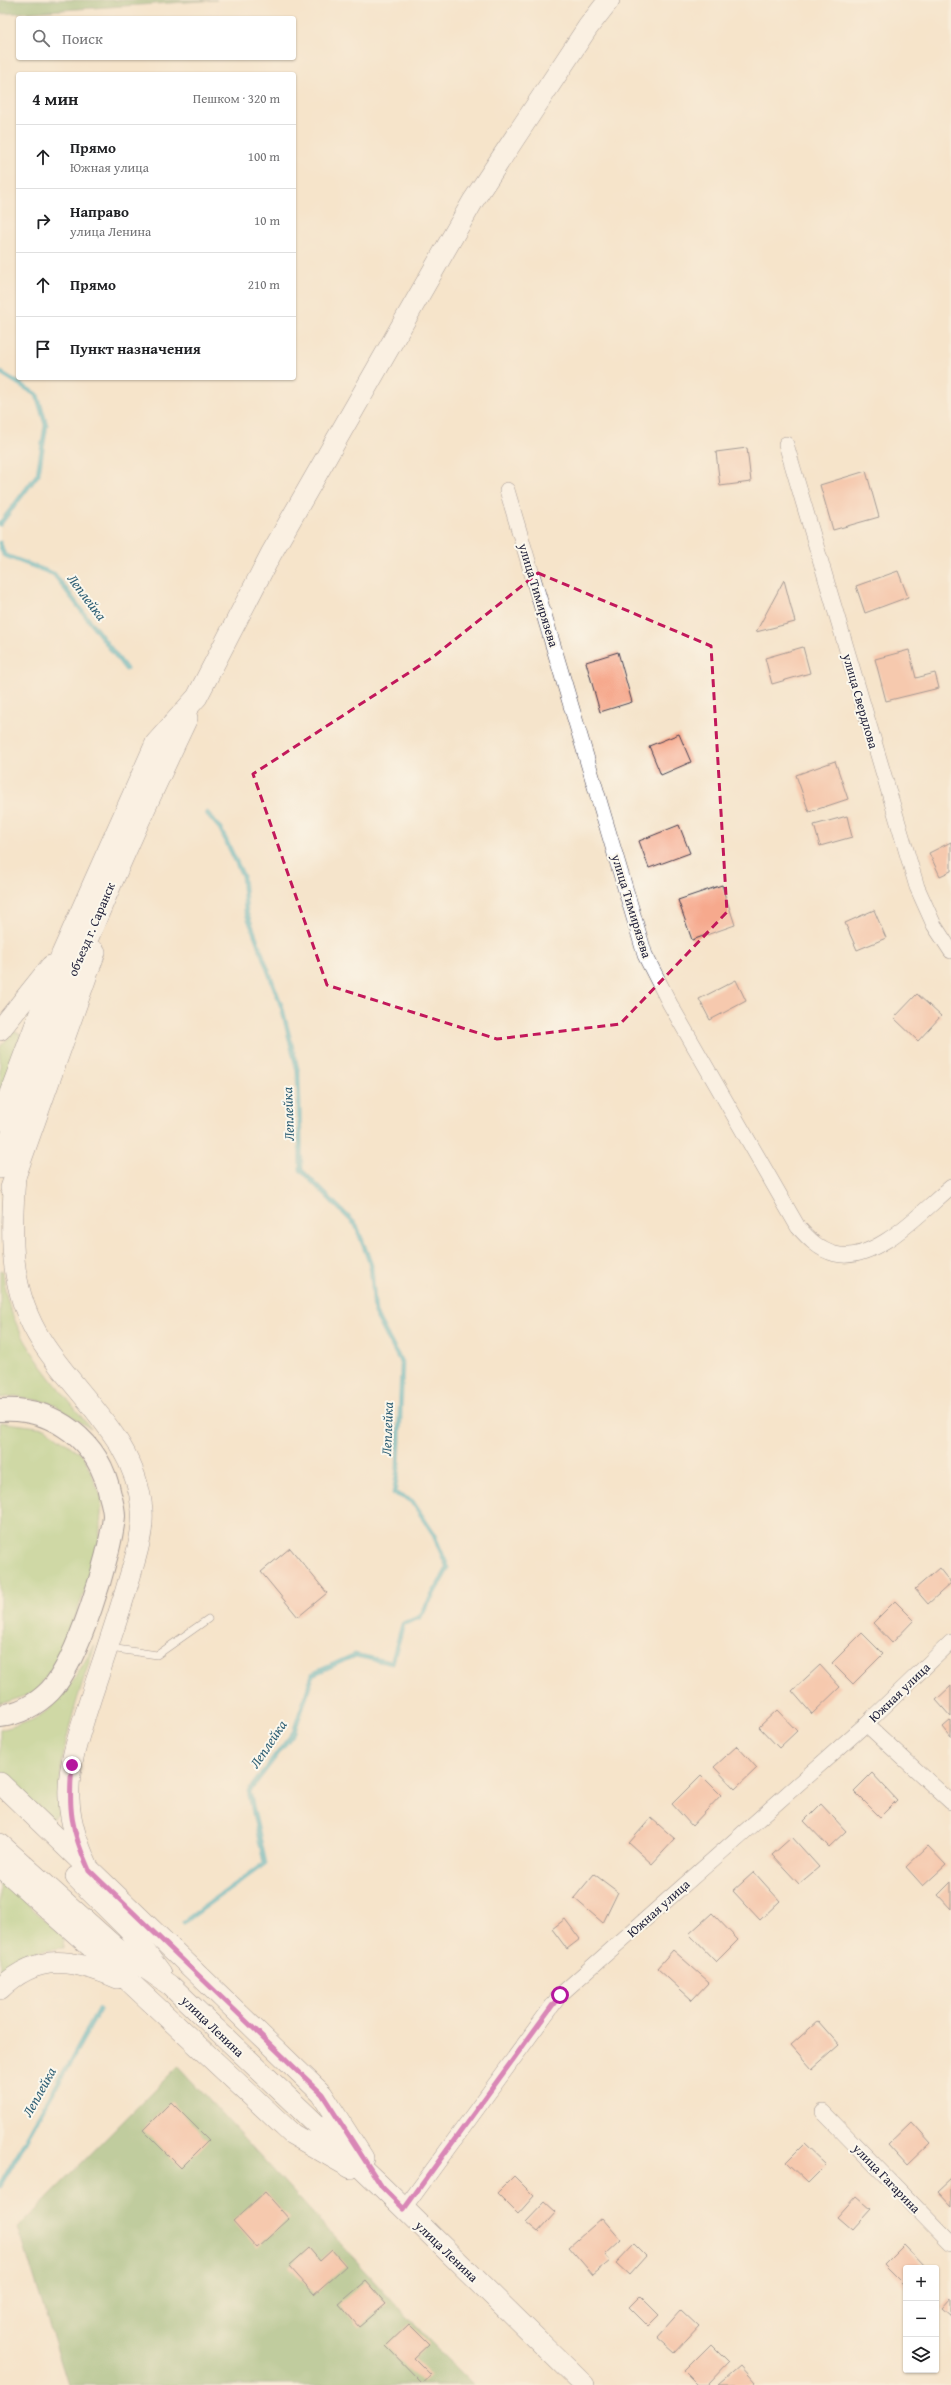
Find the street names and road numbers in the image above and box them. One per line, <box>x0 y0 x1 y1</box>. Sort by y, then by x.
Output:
street label: улица Тимирязева <box>513 540 564 650</box>
street label: улица Свердлова <box>838 651 883 752</box>
street label: улица Тимирязева <box>606 851 657 961</box>
street label: объезд г. Саранск <box>63 879 120 979</box>
street label: Южная улица <box>864 1658 935 1727</box>
street label: Южная улица <box>623 1874 695 1942</box>
street label: улица Ленина <box>176 1991 249 2062</box>
street label: улица Гагарина <box>848 2138 926 2218</box>
street label: улица Ленина <box>410 2216 483 2287</box>

